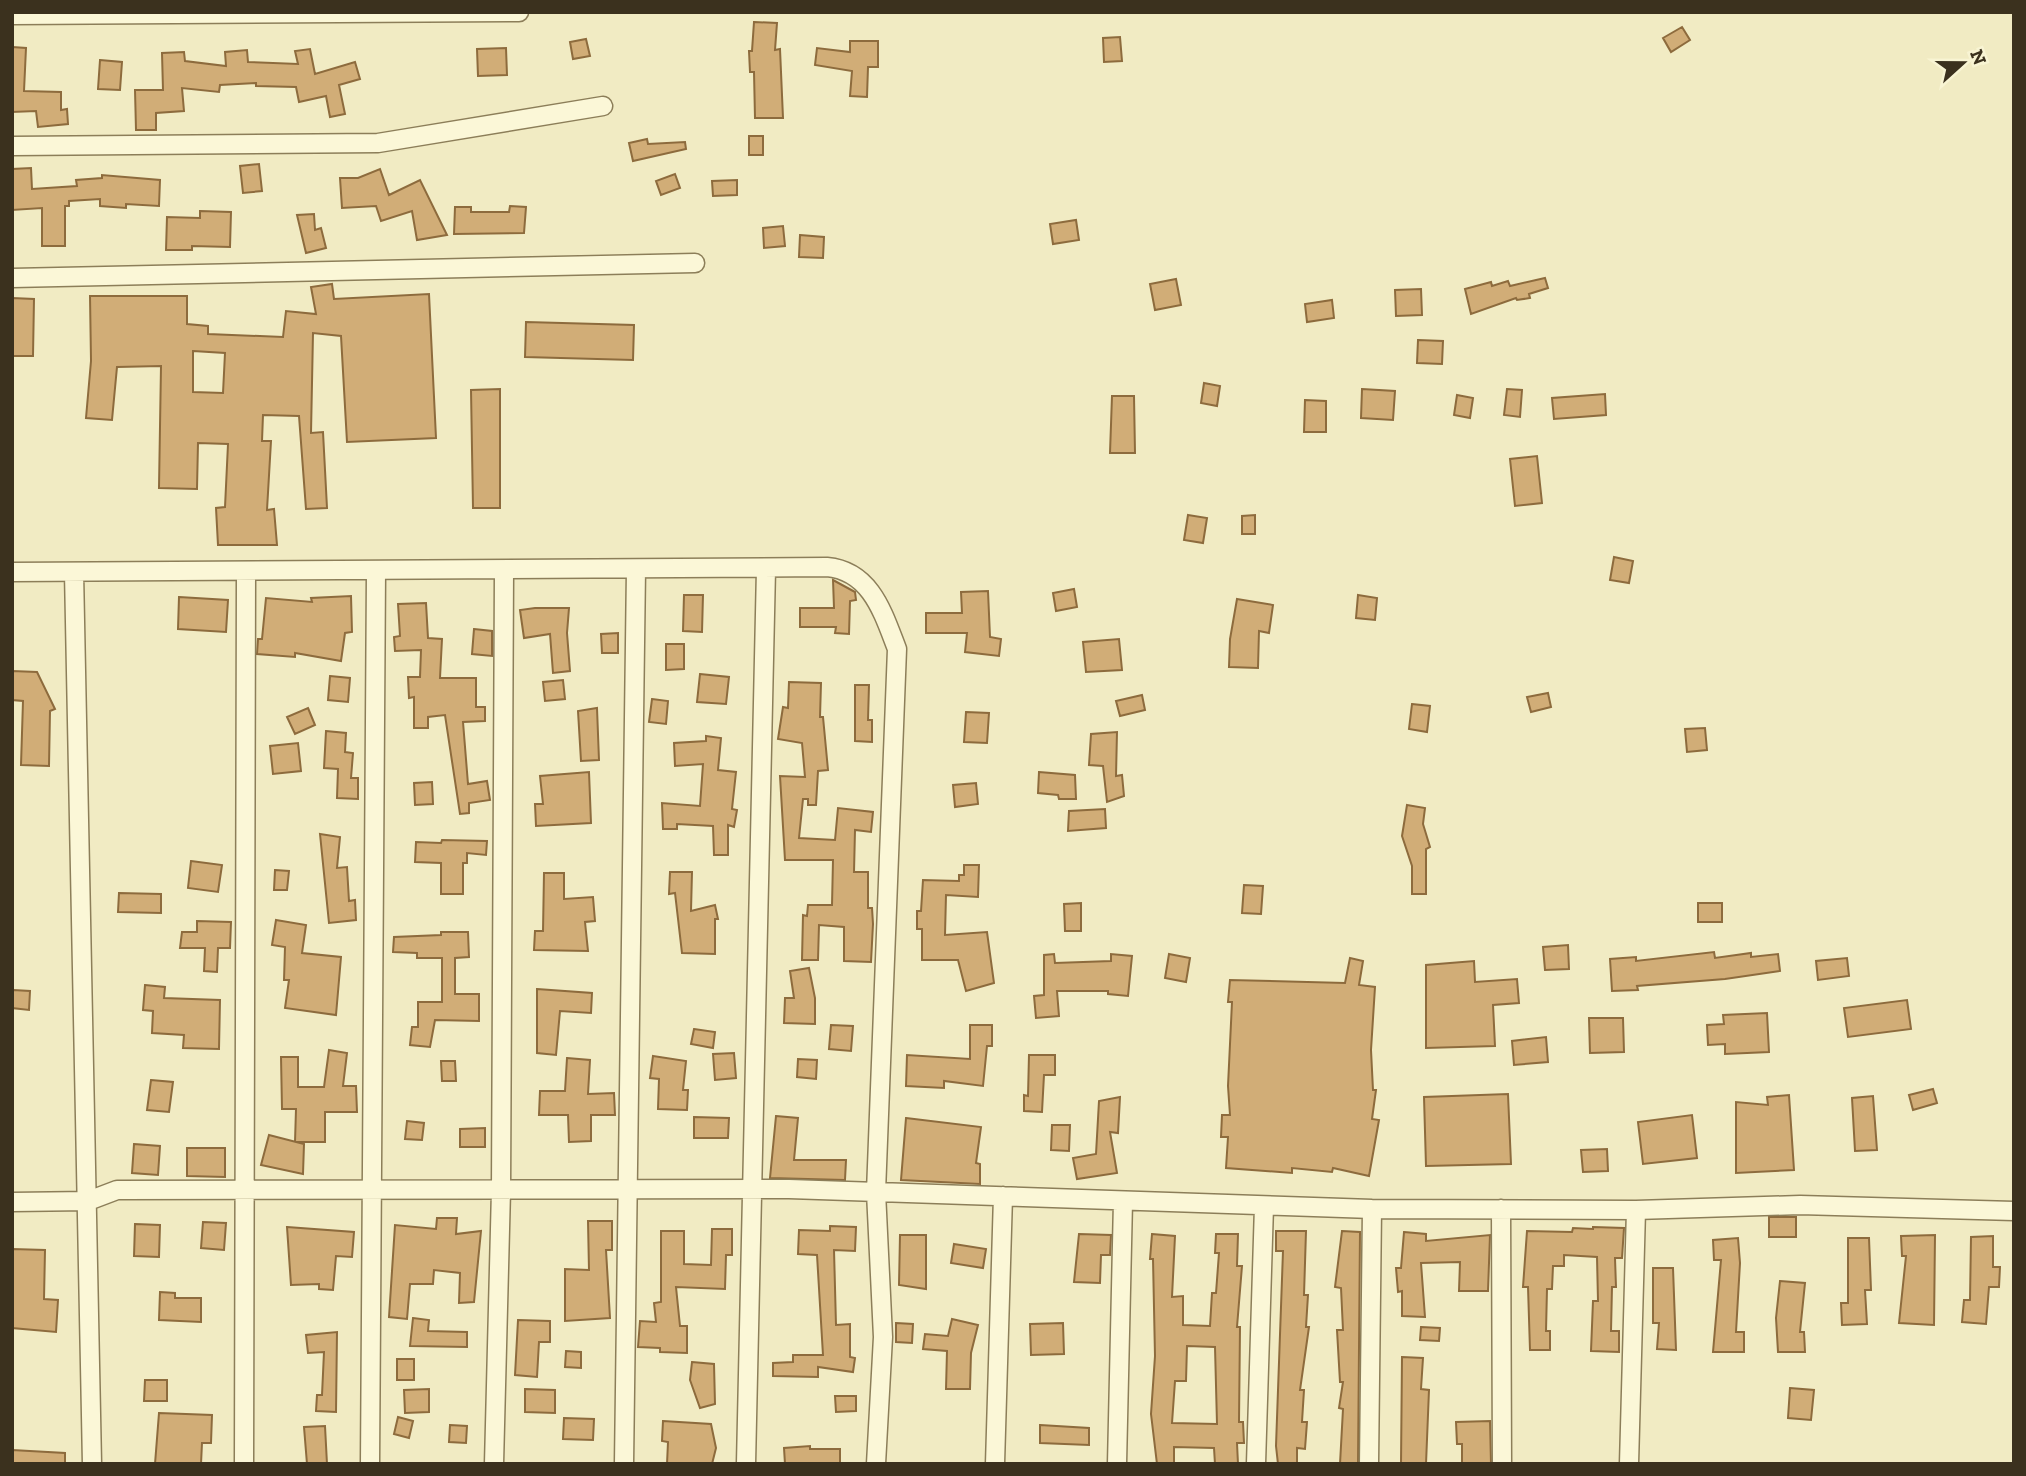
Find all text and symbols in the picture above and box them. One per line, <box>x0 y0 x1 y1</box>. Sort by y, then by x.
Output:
north arrow <box>1928 28 1998 98</box>
text: N <box>1965 46 1992 68</box>

